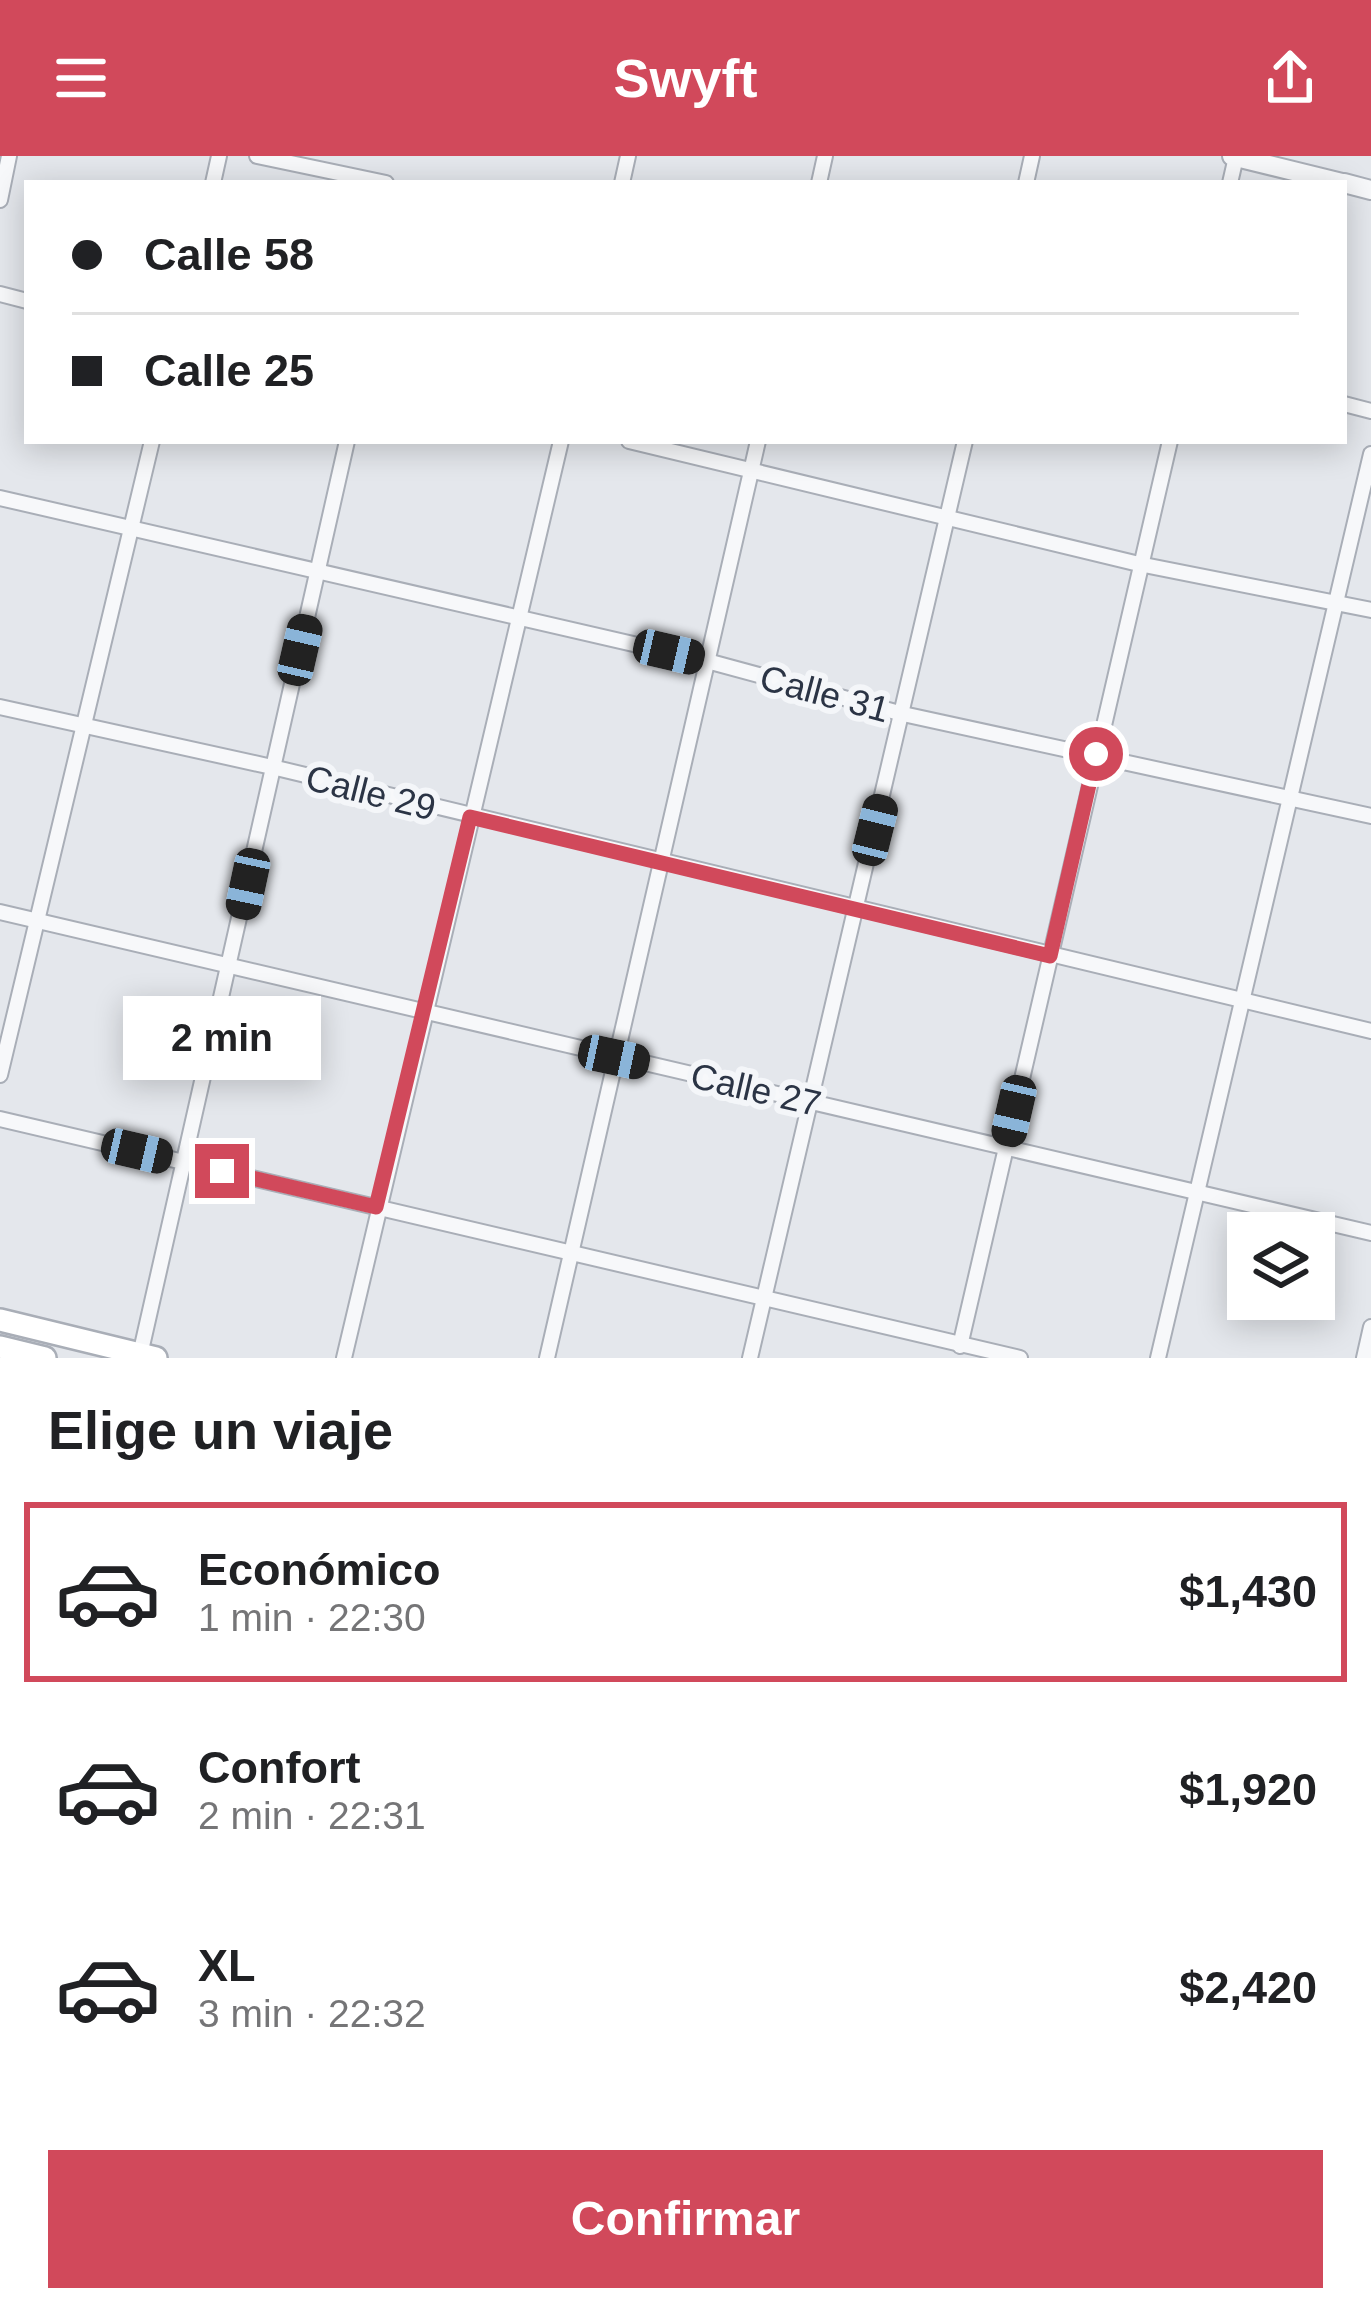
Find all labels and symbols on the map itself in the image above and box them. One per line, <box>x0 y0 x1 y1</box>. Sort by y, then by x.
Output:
car <box>274 611 326 689</box>
car <box>630 626 708 678</box>
street label: Calle 31 <box>756 657 894 730</box>
route start <box>1069 727 1123 781</box>
street label: Calle 29 <box>302 757 440 828</box>
car <box>849 791 901 869</box>
car <box>223 845 273 923</box>
callout: 2 min <box>123 997 321 1081</box>
car <box>575 1032 653 1082</box>
street label: Calle 27 <box>687 1055 825 1124</box>
car <box>988 1072 1040 1150</box>
car <box>98 1125 176 1177</box>
route end <box>195 1144 249 1198</box>

